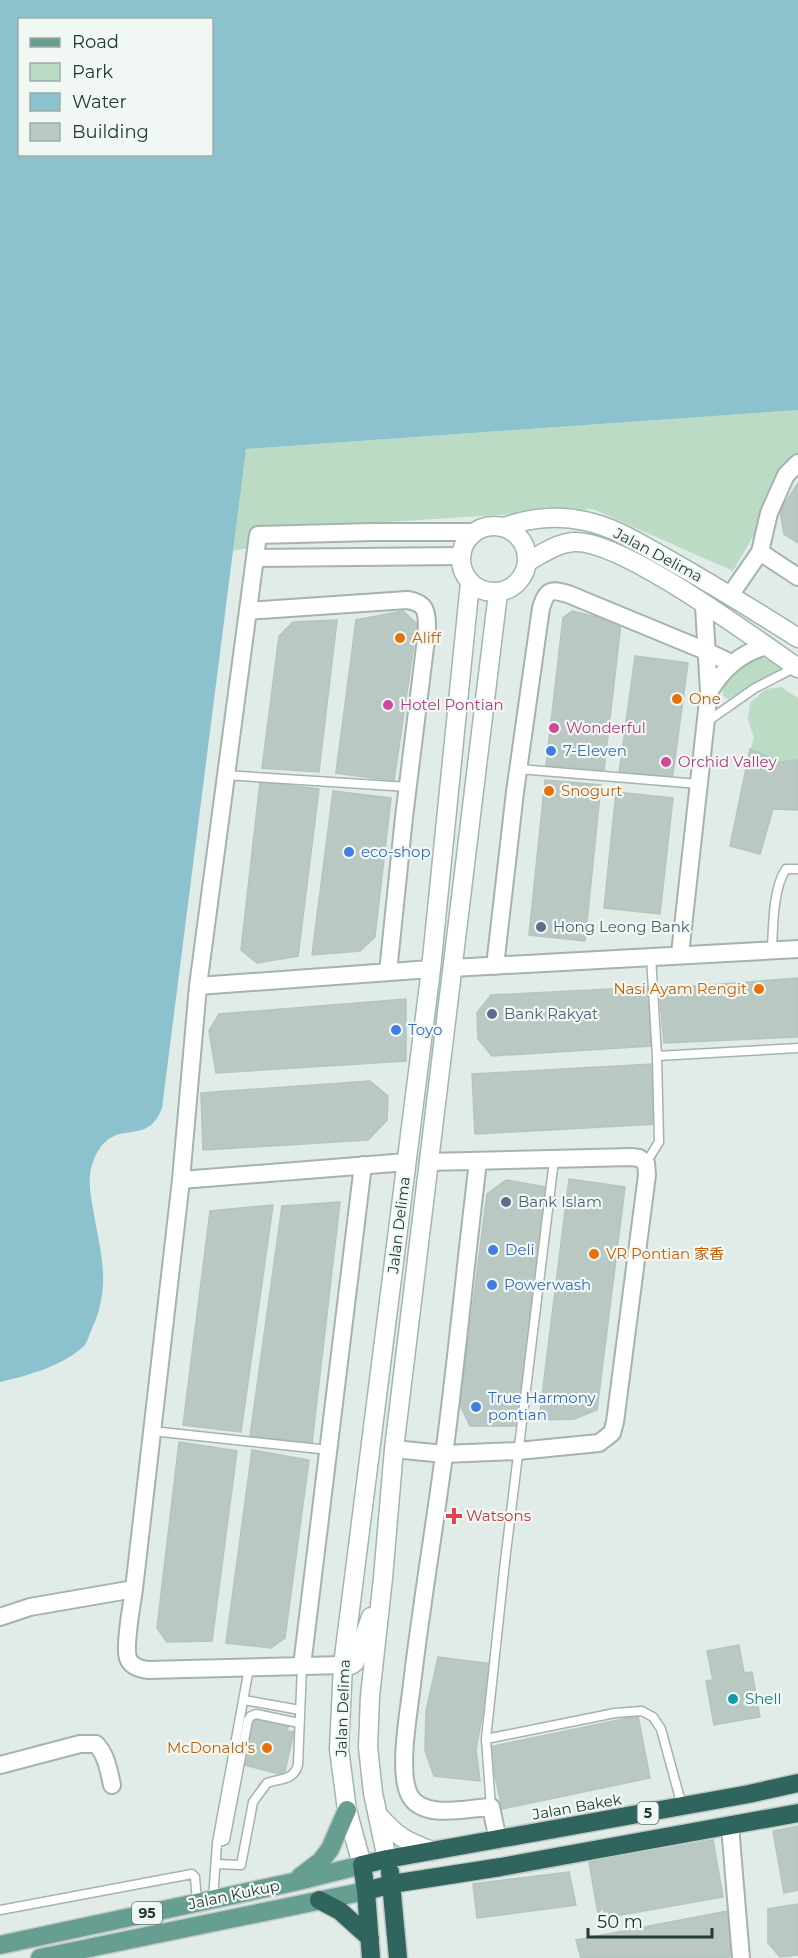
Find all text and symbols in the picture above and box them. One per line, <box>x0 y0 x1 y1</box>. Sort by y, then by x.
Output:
legend <box>18 18 213 156</box>
text: Road <box>72 31 119 53</box>
text: Park <box>72 61 113 83</box>
text: Water <box>72 91 127 113</box>
text: Building <box>72 121 149 143</box>
street label: Jalan Delima <box>610 523 706 586</box>
place label: Aliff <box>412 628 442 647</box>
marker: Aliff <box>393 631 407 645</box>
place label: One <box>689 689 721 708</box>
marker: One <box>670 692 684 706</box>
place label: Hotel Pontian <box>400 695 504 714</box>
marker: Hotel Pontian <box>381 698 395 712</box>
place label: Wonderful <box>566 718 646 737</box>
marker: Wonderful <box>547 721 561 735</box>
place label: 7-Eleven <box>563 741 627 760</box>
marker: 7-Eleven <box>544 744 558 758</box>
place label: Orchid Valley <box>678 752 778 771</box>
marker: Orchid Valley <box>659 755 673 769</box>
place label: Snogurt <box>561 781 622 800</box>
marker: Snogurt <box>542 784 556 798</box>
place label: eco-shop <box>361 842 431 861</box>
marker: eco-shop <box>342 845 356 859</box>
place label: Hong Leong Bank <box>553 917 690 936</box>
marker: Hong Leong Bank <box>534 920 548 934</box>
place label: Nasi Ayam Rengit <box>613 979 747 998</box>
marker: Nasi Ayam Rengit <box>752 982 766 996</box>
place label: Bank Rakyat <box>504 1004 598 1023</box>
marker: Bank Rakyat <box>485 1007 499 1021</box>
place label: Toyo <box>408 1020 442 1039</box>
marker: Toyo <box>389 1023 403 1037</box>
street label: Jalan Delima <box>383 1175 414 1276</box>
place label: Bank Islam <box>518 1192 602 1211</box>
marker: Bank Islam <box>499 1195 513 1209</box>
place label: Deli <box>505 1240 535 1259</box>
marker: Deli <box>486 1243 500 1257</box>
place label: VR Pontian 家香 <box>606 1244 724 1263</box>
marker: VR Pontian 家香 <box>587 1247 601 1261</box>
place label: Powerwash <box>504 1275 591 1294</box>
marker: Powerwash <box>485 1278 499 1292</box>
place label: True Harmony pontian <box>488 1388 597 1424</box>
marker: True Harmony pontian <box>469 1400 483 1414</box>
place label: Watsons <box>466 1506 531 1525</box>
marker: Watsons <box>447 1509 461 1523</box>
street label: Jalan Delima <box>331 1659 354 1758</box>
place label: Shell <box>745 1689 782 1708</box>
marker: Shell <box>726 1692 740 1706</box>
place label: McDonald's <box>167 1738 255 1757</box>
marker: McDonald's <box>260 1741 274 1755</box>
street label: Jalan Bakek <box>530 1789 623 1824</box>
road number: 5 <box>638 1802 658 1824</box>
street label: Jalan Kukup <box>186 1876 281 1914</box>
scale bar <box>588 1901 712 1939</box>
road number: 95 <box>132 1902 162 1924</box>
text: 50 m <box>597 1911 643 1933</box>

